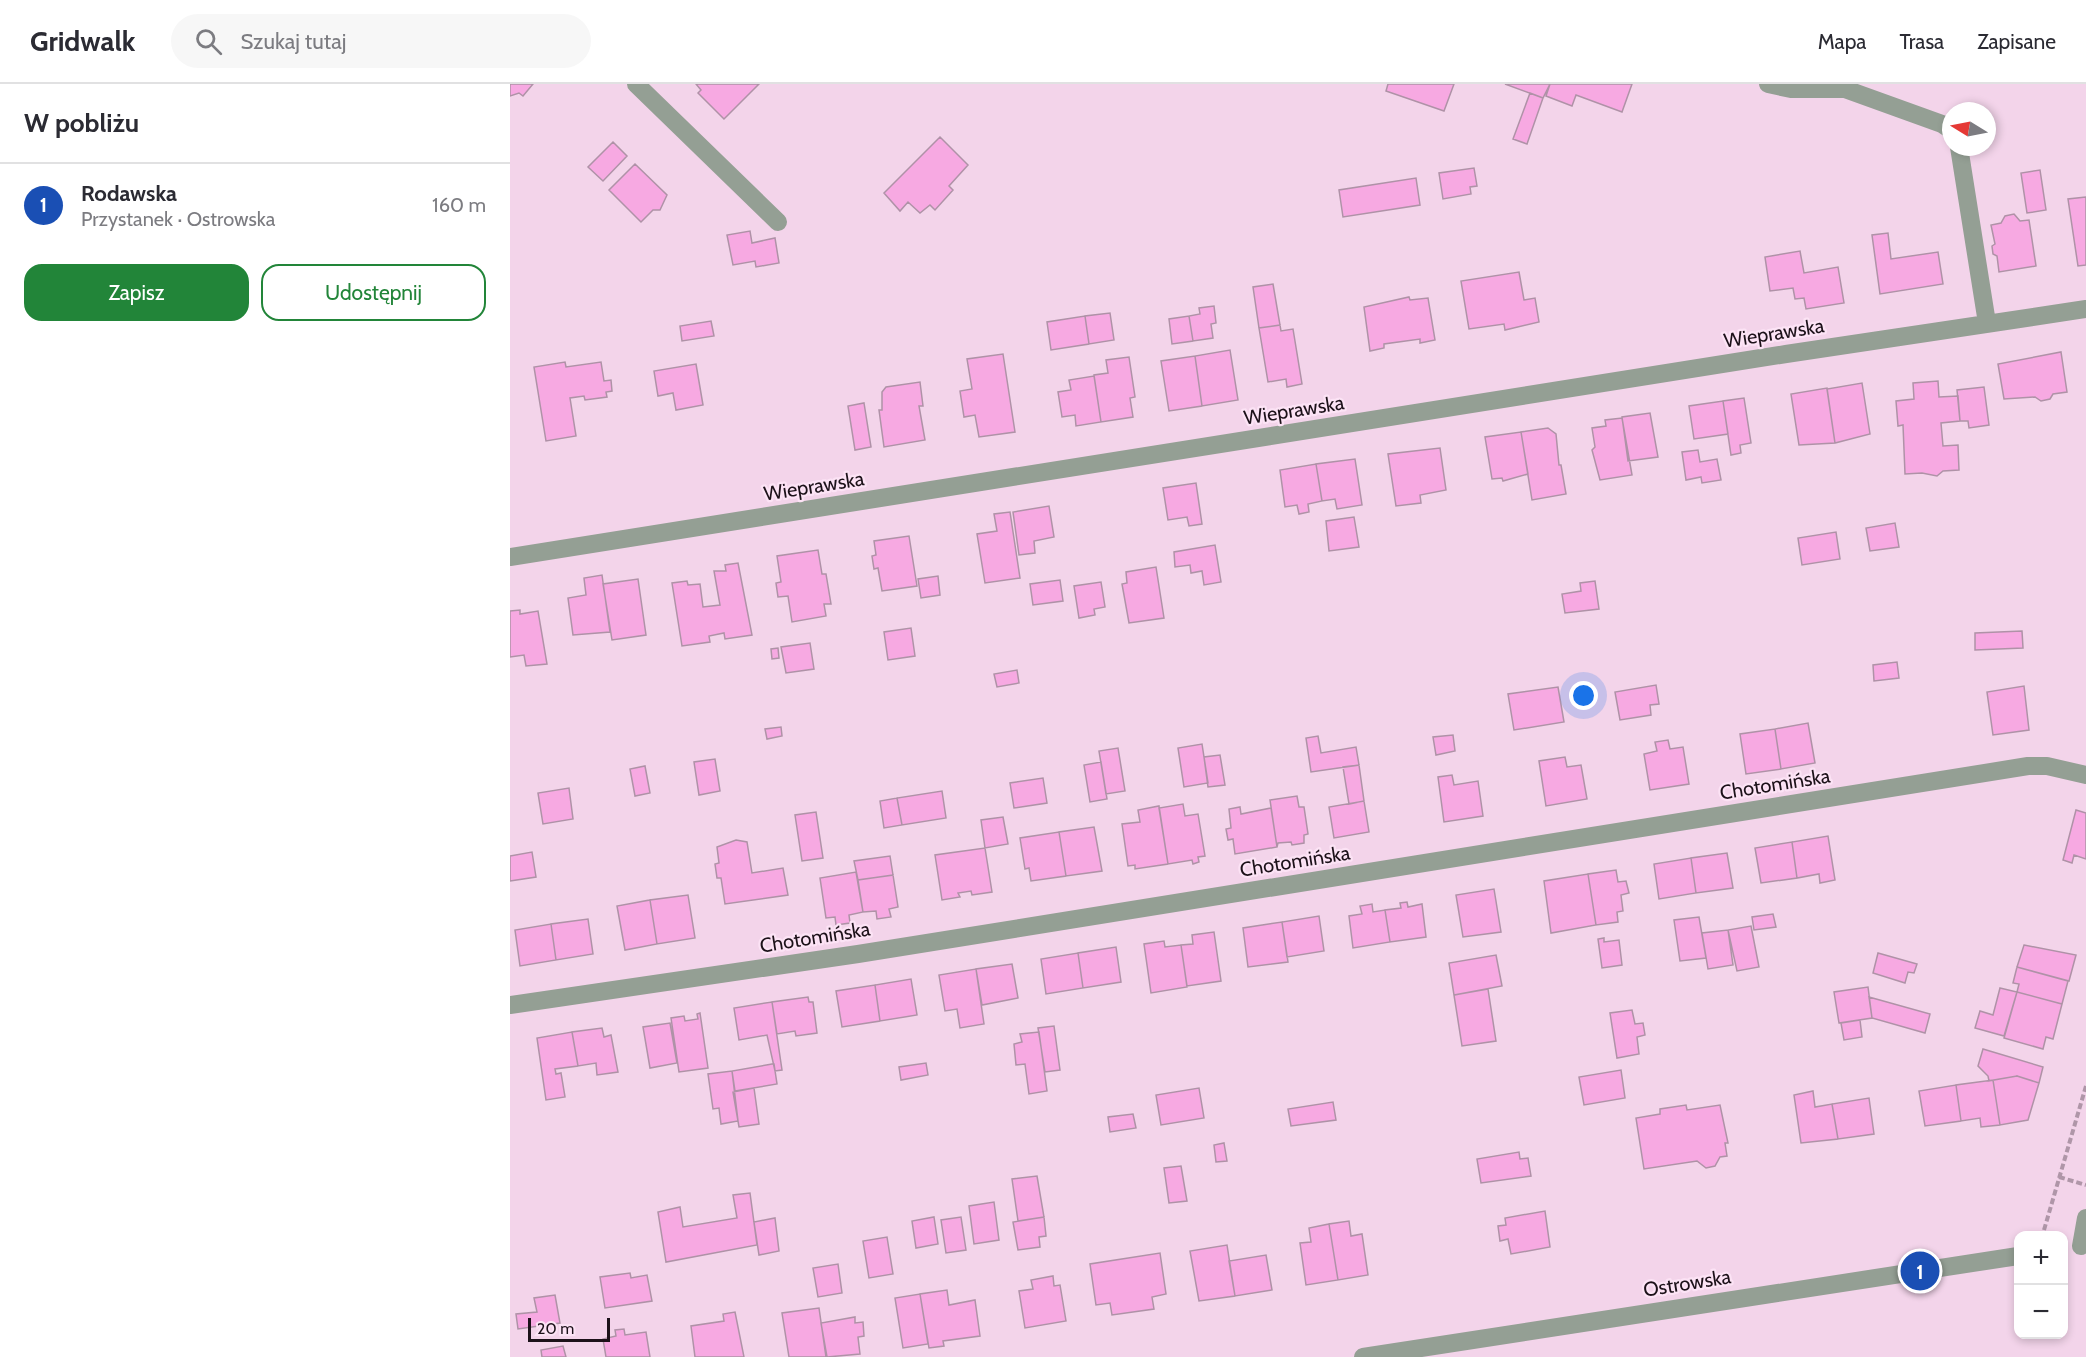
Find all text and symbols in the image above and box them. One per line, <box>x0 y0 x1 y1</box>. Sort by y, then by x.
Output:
search box <box>171 14 591 68</box>
text: Gridwalk <box>30 24 135 58</box>
icon: search <box>192 25 225 58</box>
text: Szukaj tutaj <box>240 28 346 55</box>
text: Mapa <box>1818 29 1866 54</box>
text: Trasa <box>1899 29 1944 54</box>
text: Zapisane <box>1977 29 2056 54</box>
north arrow <box>1942 102 1996 156</box>
text: W pobliżu <box>24 107 139 139</box>
text: Rodawska <box>81 180 177 207</box>
text: 1 <box>40 193 47 217</box>
text: 160 m <box>432 193 486 217</box>
text: Przystanek · Ostrowska <box>81 207 275 231</box>
button: Zapisz <box>24 264 249 321</box>
button: Udostępnij <box>261 264 486 321</box>
street label: Wieprawska <box>1722 313 1826 353</box>
street label: Wieprawska <box>1242 390 1346 430</box>
street label: Wieprawska <box>762 466 866 506</box>
your location <box>1569 681 1598 710</box>
street label: Chotomińska <box>1718 763 1832 805</box>
street label: Chotomińska <box>1238 840 1352 882</box>
street label: Chotomińska <box>758 916 872 958</box>
map controls <box>2014 1231 2068 1339</box>
button: + <box>2014 1231 2068 1285</box>
pin: 1 <box>1900 1248 1940 1294</box>
street label: Ostrowska <box>1641 1264 1733 1302</box>
button: − <box>2014 1285 2068 1339</box>
scale bar <box>528 1315 610 1342</box>
text: 20 m <box>537 1319 574 1338</box>

